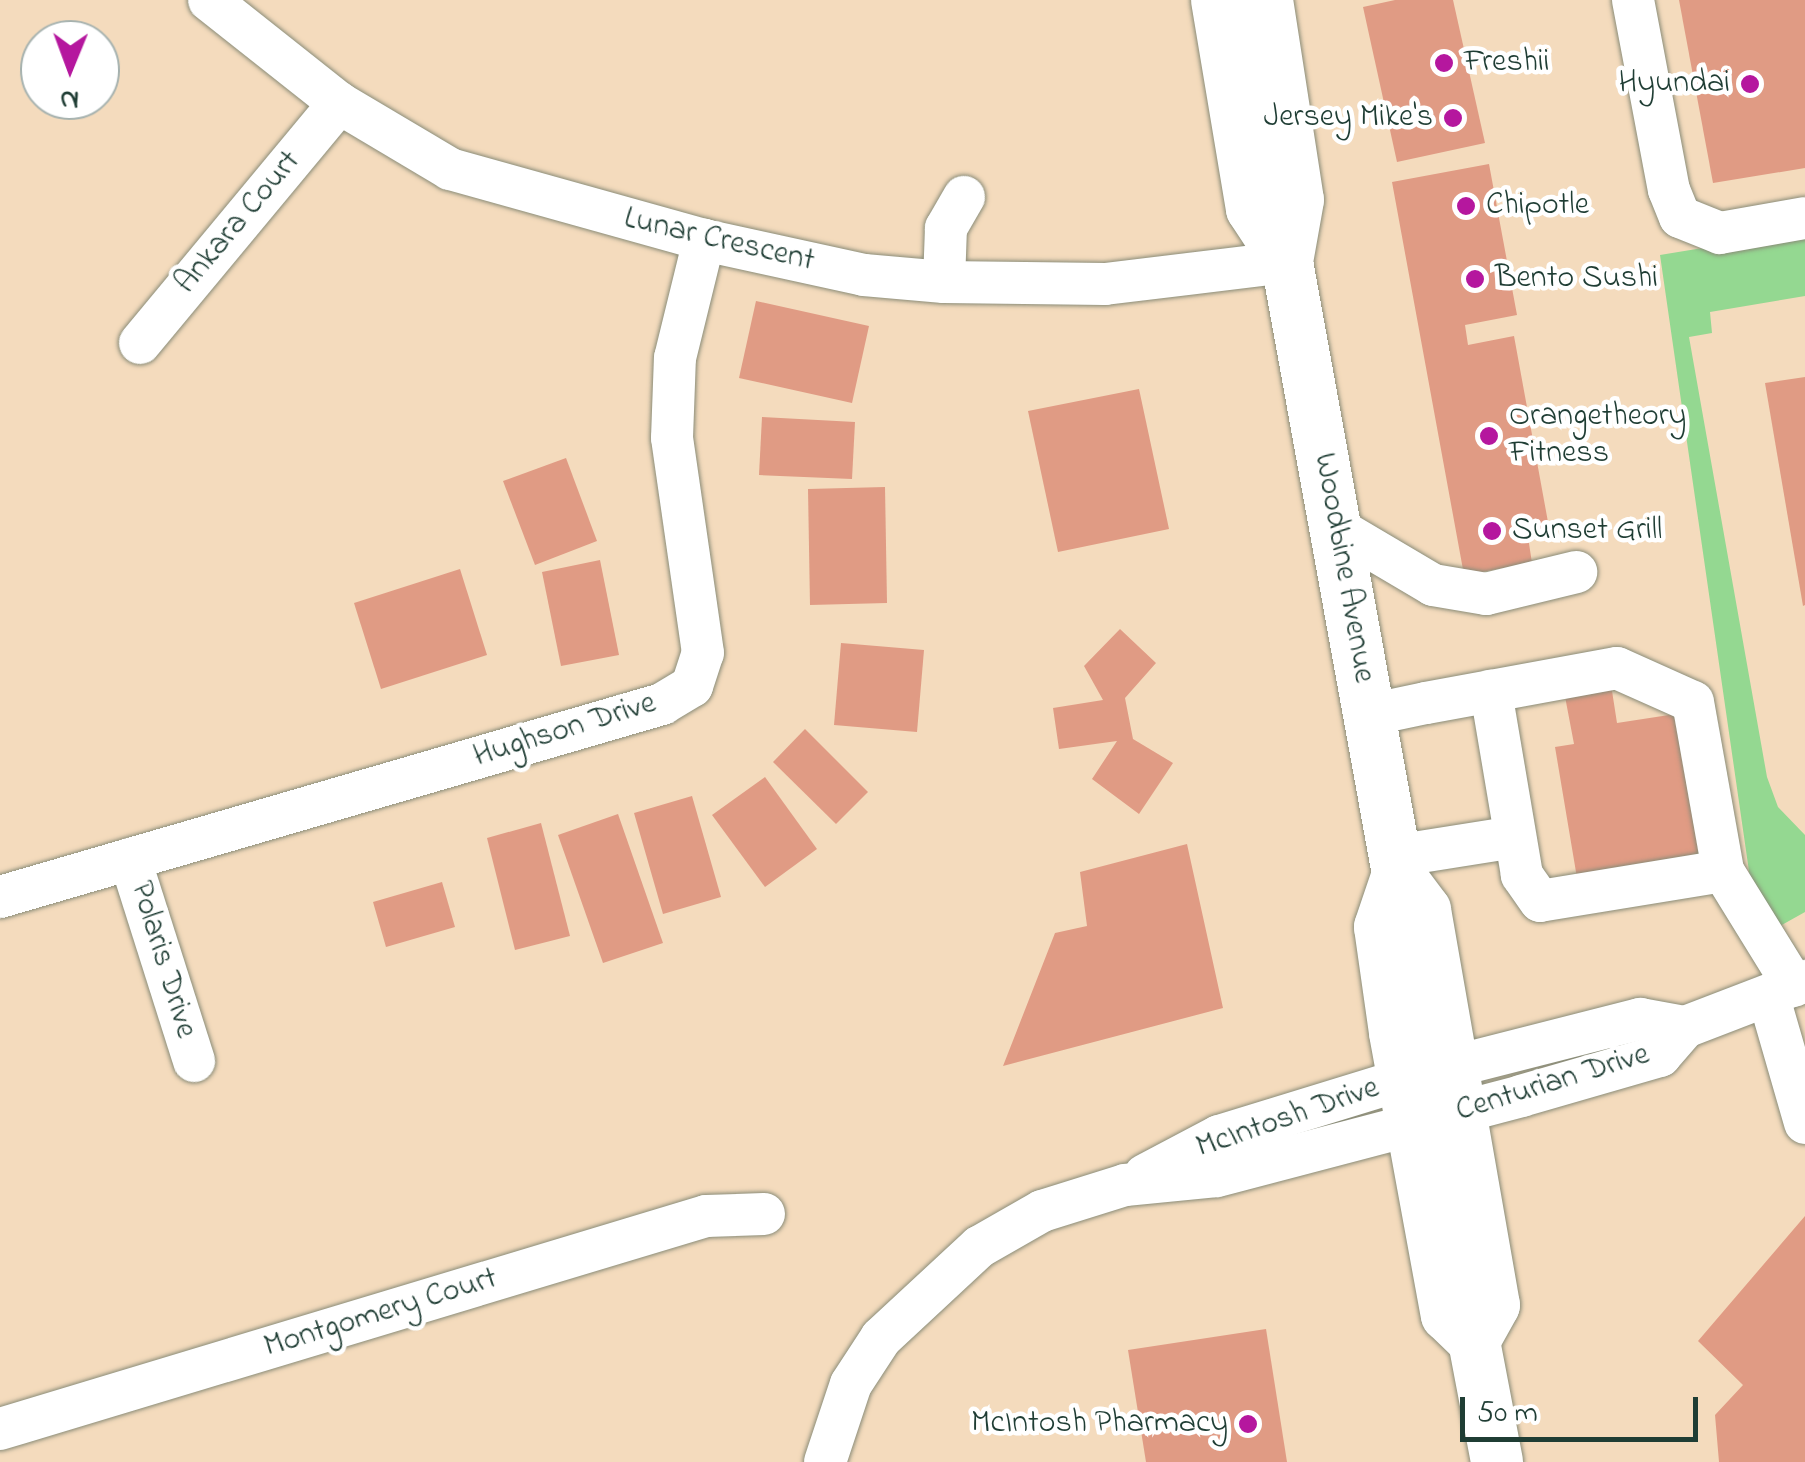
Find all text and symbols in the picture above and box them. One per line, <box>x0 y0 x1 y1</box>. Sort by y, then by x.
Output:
north arrow <box>20 20 120 120</box>
place label: Freshii <box>1464 44 1549 82</box>
marker: Freshii <box>1433 52 1455 74</box>
place label: Hyundai <box>1619 65 1730 103</box>
marker: Hyundai <box>1739 73 1761 95</box>
text: N <box>60 78 79 119</box>
place label: Jersey Mike's <box>1264 99 1433 137</box>
marker: Jersey Mike's <box>1442 107 1464 129</box>
street label: Ankara Court <box>168 144 310 302</box>
place label: Chipotle <box>1486 187 1589 225</box>
marker: Chipotle <box>1455 195 1477 217</box>
street label: Lunar Crescent <box>620 200 818 282</box>
place label: Bento Sushi <box>1495 260 1658 298</box>
marker: Bento Sushi <box>1464 268 1486 290</box>
place label: Orangetheory Fitness <box>1509 399 1686 474</box>
marker: Orangetheory Fitness <box>1478 425 1500 447</box>
street label: Woodbine Avenue <box>1304 450 1382 686</box>
place label: Sunset Grill <box>1512 512 1662 550</box>
marker: Sunset Grill <box>1481 520 1503 542</box>
street label: Hughson Drive <box>469 685 661 777</box>
street label: Polaris Drive <box>120 877 204 1043</box>
street label: Centurian Drive <box>1452 1036 1654 1132</box>
street label: McIntosh Drive <box>1192 1070 1384 1168</box>
street label: Montgomery Court <box>260 1260 502 1368</box>
scale bar <box>1465 1377 1702 1439</box>
text: 50 m <box>1477 1392 1538 1436</box>
place label: McIntosh Pharmacy <box>971 1405 1228 1443</box>
marker: McIntosh Pharmacy <box>1237 1413 1259 1435</box>

